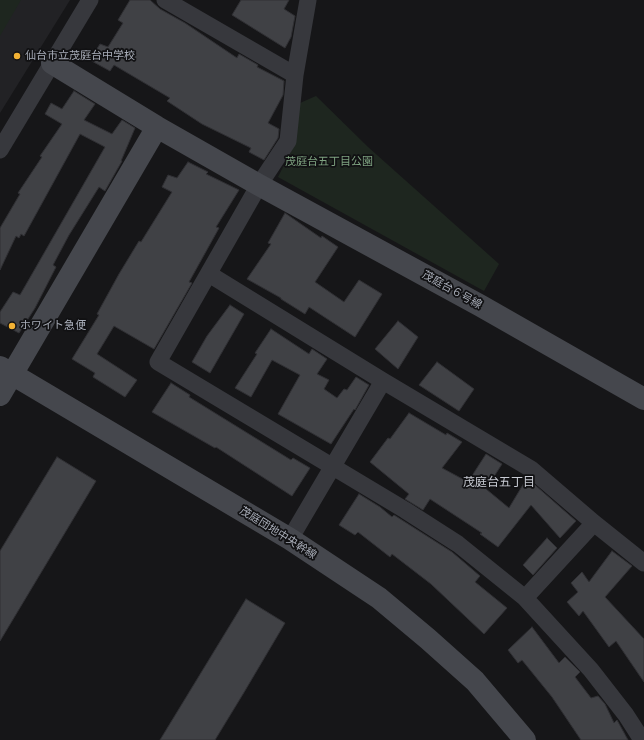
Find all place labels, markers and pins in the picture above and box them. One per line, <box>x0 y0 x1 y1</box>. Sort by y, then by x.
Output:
place label: 仙台市立茂庭台中学校 <box>25 49 135 63</box>
marker: 仙台市立茂庭台中学校 <box>12 51 22 61</box>
place label: ホワイト急便 <box>20 319 86 333</box>
marker: ホワイト急便 <box>7 321 17 331</box>

